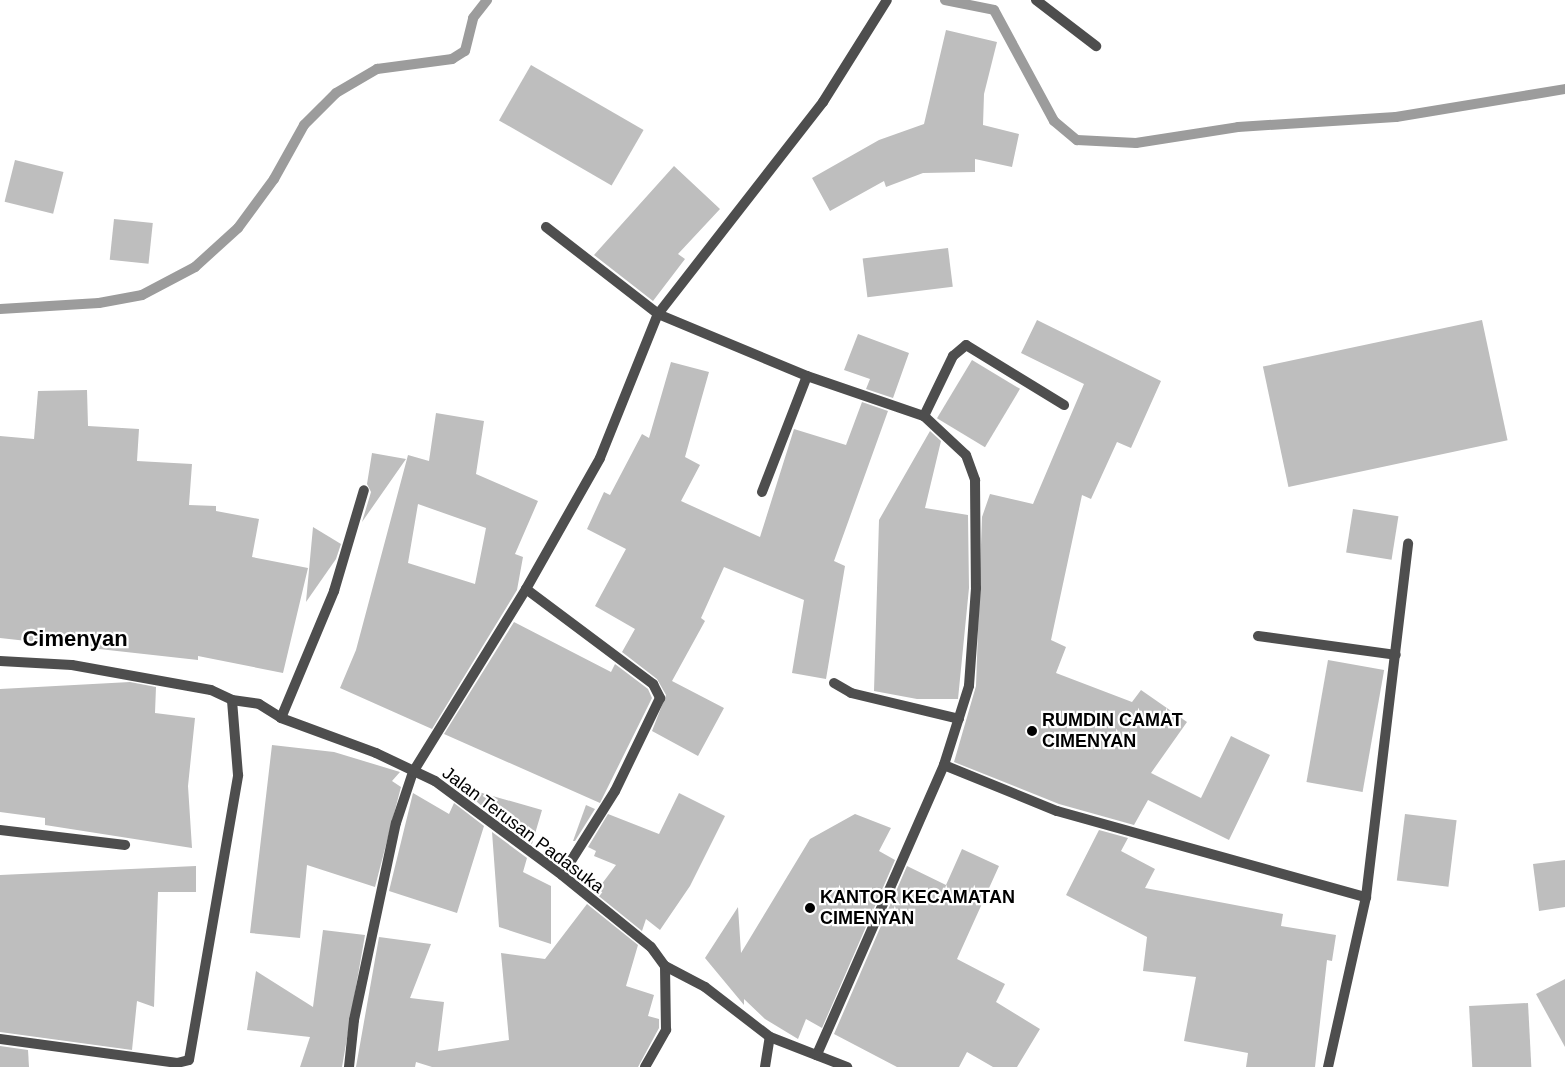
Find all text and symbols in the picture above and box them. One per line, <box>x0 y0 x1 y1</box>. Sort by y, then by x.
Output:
district label: Cimenyan <box>22 626 128 652</box>
place label: RUMDIN CAMAT CIMENYAN <box>1042 710 1183 752</box>
marker: RUMDIN CAMAT CIMENYAN <box>1026 725 1038 737</box>
street label: Jalan Terusan Padasuka <box>438 762 608 898</box>
place label: KANTOR KECAMATAN CIMENYAN <box>820 887 1015 930</box>
marker: KANTOR KECAMATAN CIMENYAN <box>804 902 816 914</box>

